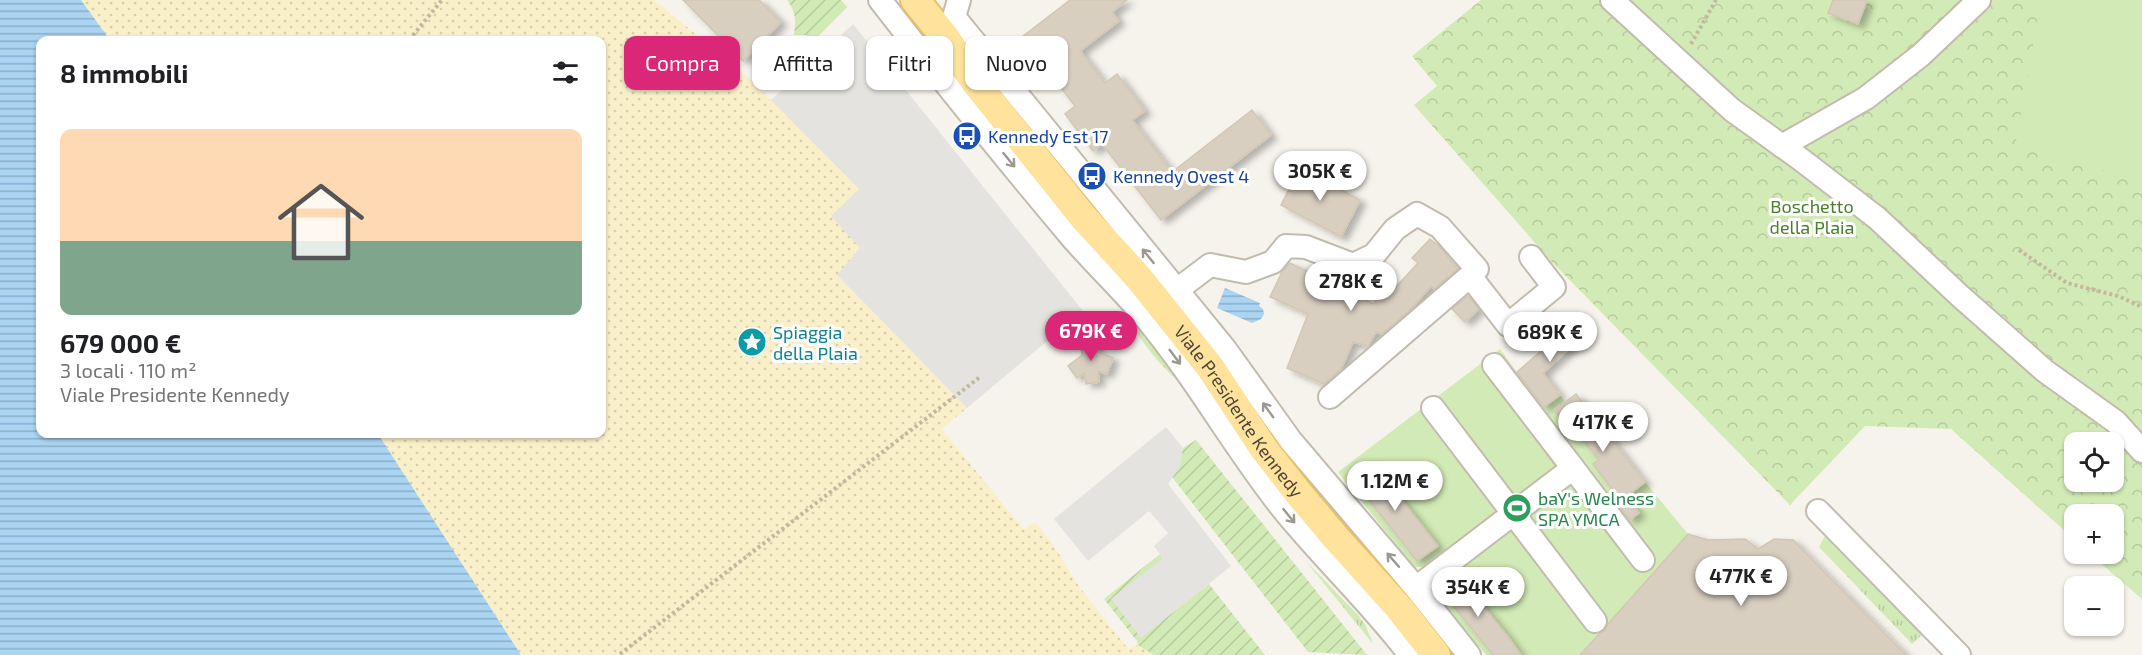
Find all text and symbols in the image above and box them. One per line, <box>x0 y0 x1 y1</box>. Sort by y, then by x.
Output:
chip: Compra <box>624 36 740 90</box>
chip: Affitta <box>752 36 854 90</box>
chip: Filtri <box>866 36 953 90</box>
chip: Nuovo <box>965 36 1068 90</box>
icon: filters <box>549 56 582 89</box>
text: 8 immobili <box>60 57 188 88</box>
bus stop icon: Kennedy Est 17 <box>951 120 983 152</box>
place label: Kennedy Est 17 <box>988 125 1109 147</box>
pin: 305K € <box>1271 151 1369 202</box>
one-way arrow <box>1002 152 1015 168</box>
text: 305K € <box>1288 158 1352 182</box>
bus stop icon: Kennedy Ovest 4 <box>1076 160 1108 192</box>
place label: Kennedy Ovest 4 <box>1113 165 1249 187</box>
icon: home <box>267 168 375 276</box>
park label: Boschetto della Plaia <box>1770 195 1854 238</box>
one-way arrow <box>1142 249 1155 265</box>
pin: 278K € <box>1302 261 1400 312</box>
text: 278K € <box>1319 268 1383 292</box>
pin: 679K € <box>1042 311 1140 362</box>
pin: 689K € <box>1501 312 1599 363</box>
text: 679K € <box>1059 318 1123 342</box>
text: 689K € <box>1517 319 1583 343</box>
place label: Spiaggia della Plaia <box>773 321 858 364</box>
street label: Viale Presidente Kennedy <box>1170 321 1309 502</box>
place icon: Spiaggia della Plaia <box>736 326 768 358</box>
text: 679 000 € <box>60 327 182 358</box>
one-way arrow <box>1169 349 1182 365</box>
text: 3 locali · 110 m² <box>60 358 196 382</box>
text: Viale Presidente Kennedy <box>60 382 290 406</box>
pin: 417K € <box>1554 402 1652 453</box>
one-way arrow <box>1262 403 1274 419</box>
text: 417K € <box>1572 409 1634 433</box>
map controls <box>2064 432 2124 636</box>
button: locate <box>2064 432 2124 492</box>
pin: 1.12M € <box>1340 461 1450 512</box>
text: 1.12M € <box>1361 468 1429 492</box>
place label: baY's Welness SPA YMCA <box>1538 487 1654 530</box>
sports icon: baY's Welness SPA YMCA <box>1501 492 1533 524</box>
button: + <box>2064 504 2124 564</box>
one-way arrow <box>1282 508 1295 524</box>
one-way arrow <box>1386 552 1399 568</box>
pin: 477K € <box>1692 556 1790 607</box>
text: 477K € <box>1709 563 1773 587</box>
pin: 354K € <box>1429 567 1527 618</box>
text: 354K € <box>1446 574 1510 598</box>
button: − <box>2064 576 2124 636</box>

